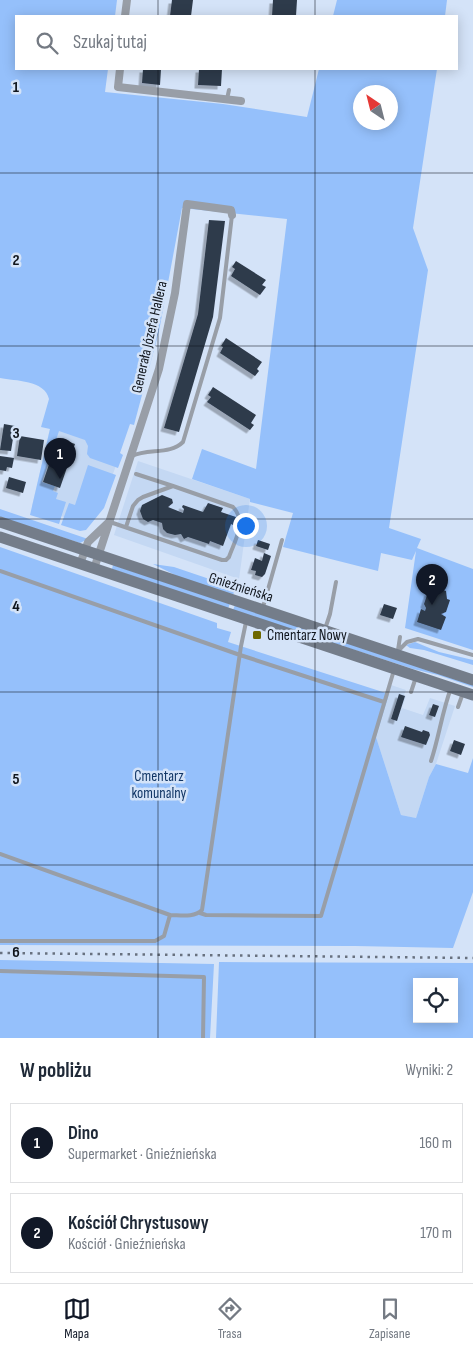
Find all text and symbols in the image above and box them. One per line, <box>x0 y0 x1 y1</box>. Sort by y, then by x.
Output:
search box <box>15 15 458 70</box>
icon: search <box>33 29 61 57</box>
text: Szukaj tutaj <box>73 31 147 54</box>
text: 1 <box>13 78 20 97</box>
north arrow <box>353 85 398 130</box>
text: 2 <box>12 251 20 270</box>
street label: Generała Józefa Hallera <box>127 279 172 395</box>
text: 3 <box>12 424 20 443</box>
pin: 1 <box>44 438 76 479</box>
your location <box>233 513 259 539</box>
pin: 2 <box>416 564 448 605</box>
street label: Gnieźnieńska <box>206 568 276 607</box>
text: 4 <box>12 597 20 616</box>
place label: Cmentarz Nowy <box>267 626 347 645</box>
marker: Cmentarz Nowy <box>251 629 263 641</box>
park label: Cmentarz komunalny <box>132 767 187 803</box>
text: 5 <box>12 770 20 789</box>
text: 6 <box>12 943 20 962</box>
map controls <box>413 978 458 1023</box>
button: locate <box>413 978 458 1023</box>
text: W pobliżu <box>20 1058 91 1083</box>
text: Wyniki: 2 <box>405 1061 453 1080</box>
text: Dino <box>68 1122 98 1145</box>
text: 1 <box>34 1134 40 1153</box>
text: 160 m <box>419 1134 452 1153</box>
text: Supermarket · Gnieźnieńska <box>68 1145 217 1164</box>
text: Kościół Chrystusowy <box>68 1212 209 1235</box>
text: 2 <box>33 1224 41 1243</box>
text: 170 m <box>420 1224 452 1243</box>
text: Kościół · Gnieźnieńska <box>68 1235 186 1254</box>
tab: Mapa <box>63 1295 91 1342</box>
tab: Trasa <box>216 1295 244 1342</box>
tab: Zapisane <box>369 1295 410 1342</box>

